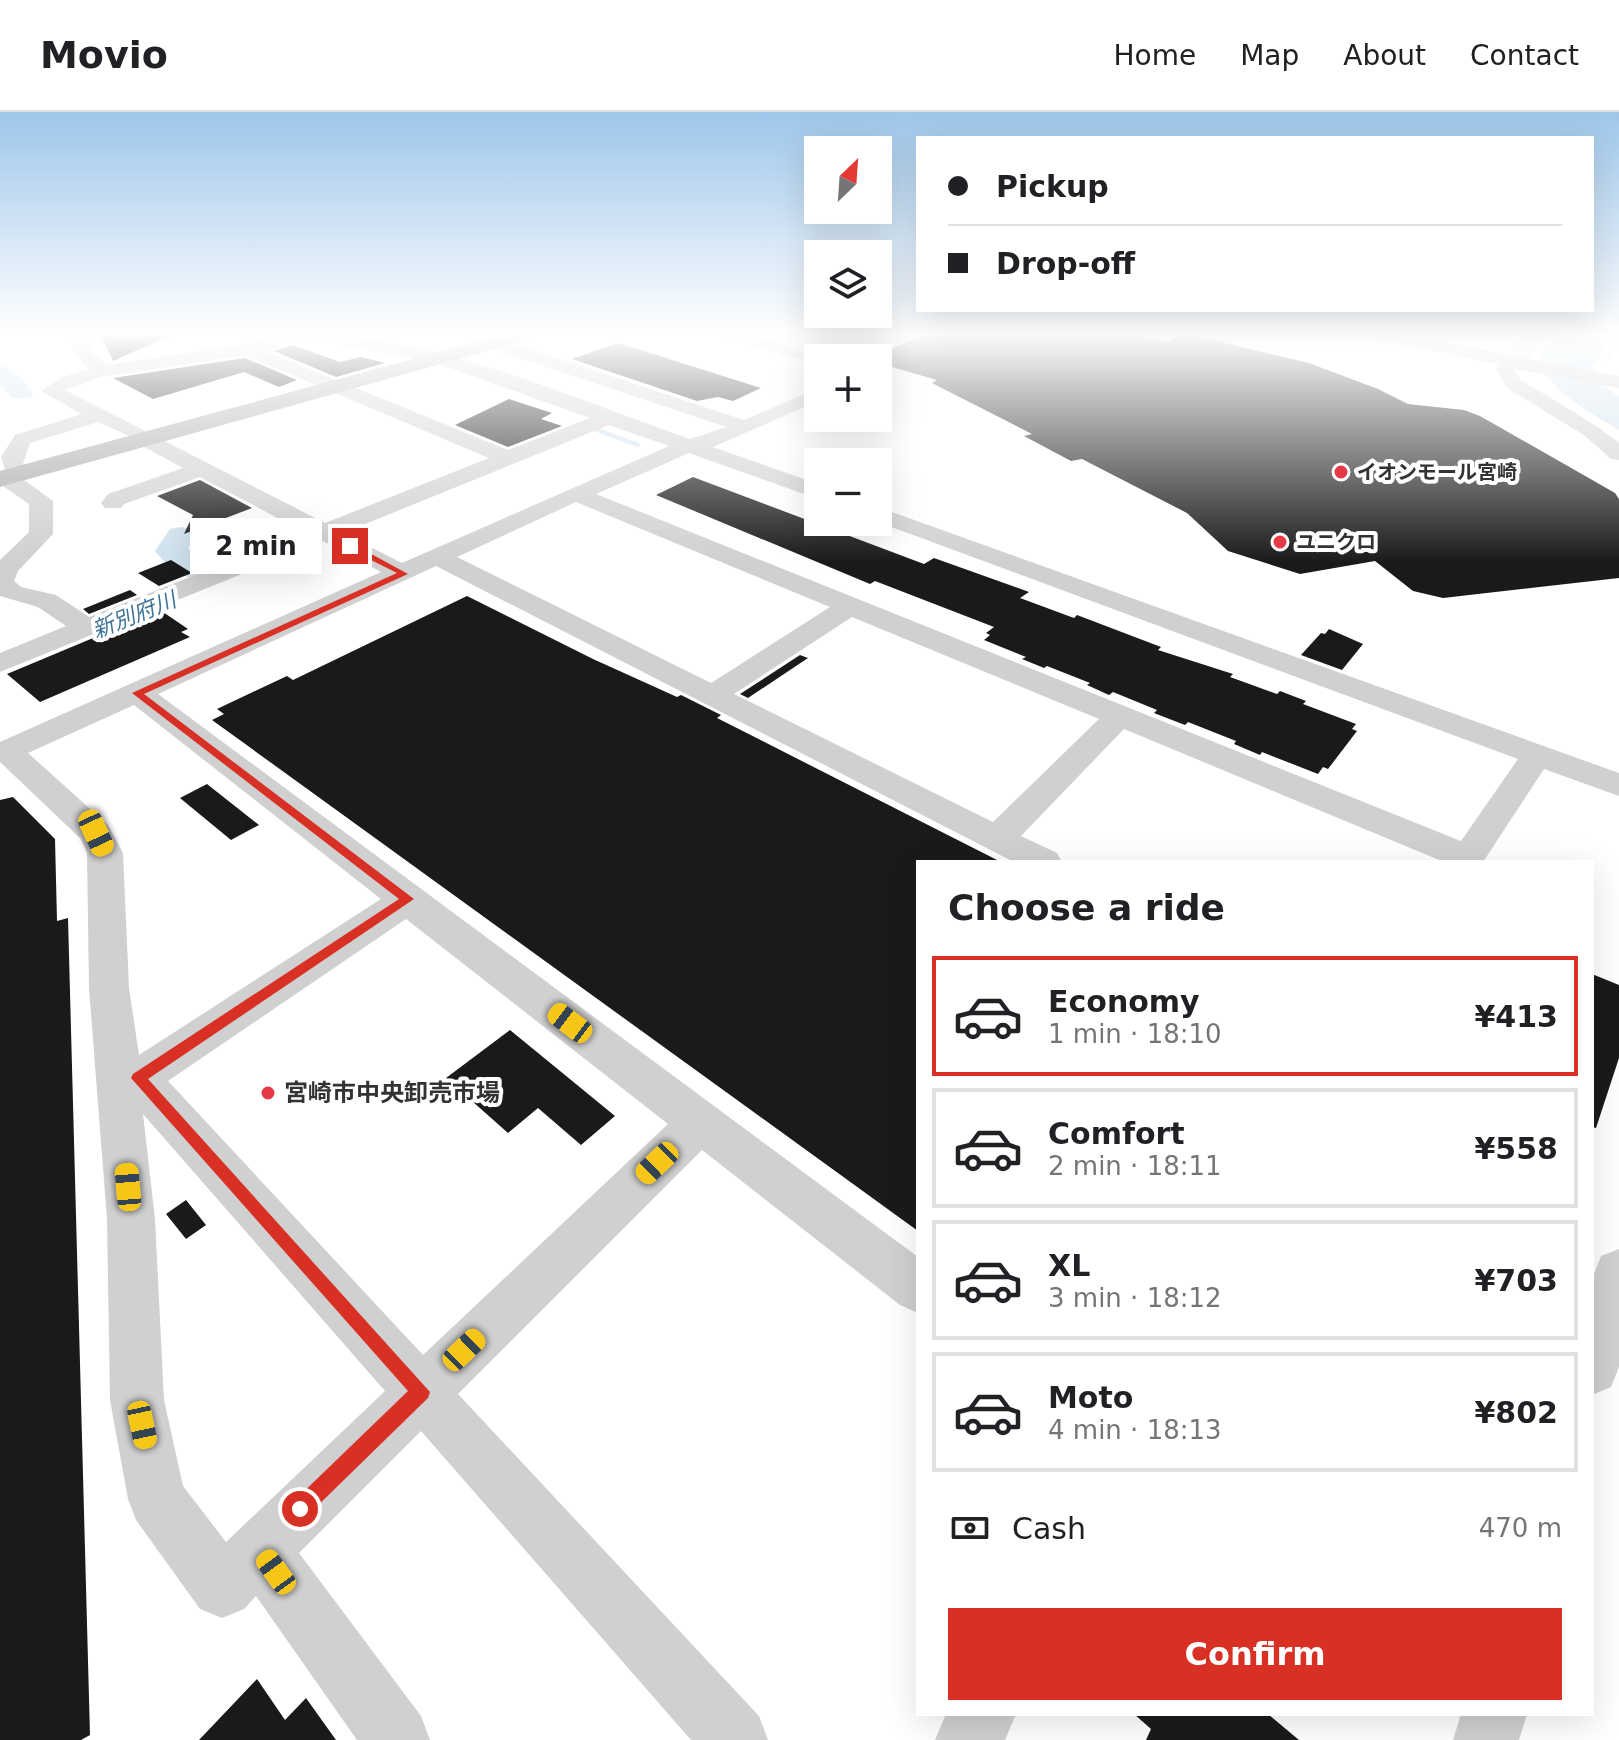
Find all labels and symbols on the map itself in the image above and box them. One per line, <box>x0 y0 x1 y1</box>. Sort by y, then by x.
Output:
north arrow <box>804 136 892 224</box>
place label: イオンモール宮崎 <box>1357 460 1517 484</box>
marker: イオンモール宮崎 <box>1332 463 1350 481</box>
callout: 2 min <box>190 518 322 574</box>
route end <box>332 528 368 564</box>
place label: ユニクロ <box>1296 530 1376 554</box>
marker: ユニクロ <box>1271 533 1289 551</box>
water label: 新別府川 <box>89 586 181 643</box>
car <box>75 806 117 860</box>
car <box>544 999 596 1047</box>
place label: 宮崎市中央卸売市場 <box>284 1079 500 1107</box>
marker: 宮崎市中央卸売市場 <box>259 1084 277 1102</box>
car <box>631 1138 683 1188</box>
car <box>114 1162 142 1212</box>
car <box>438 1325 490 1375</box>
car <box>125 1399 159 1451</box>
route start <box>282 1491 318 1527</box>
car <box>252 1546 300 1598</box>

